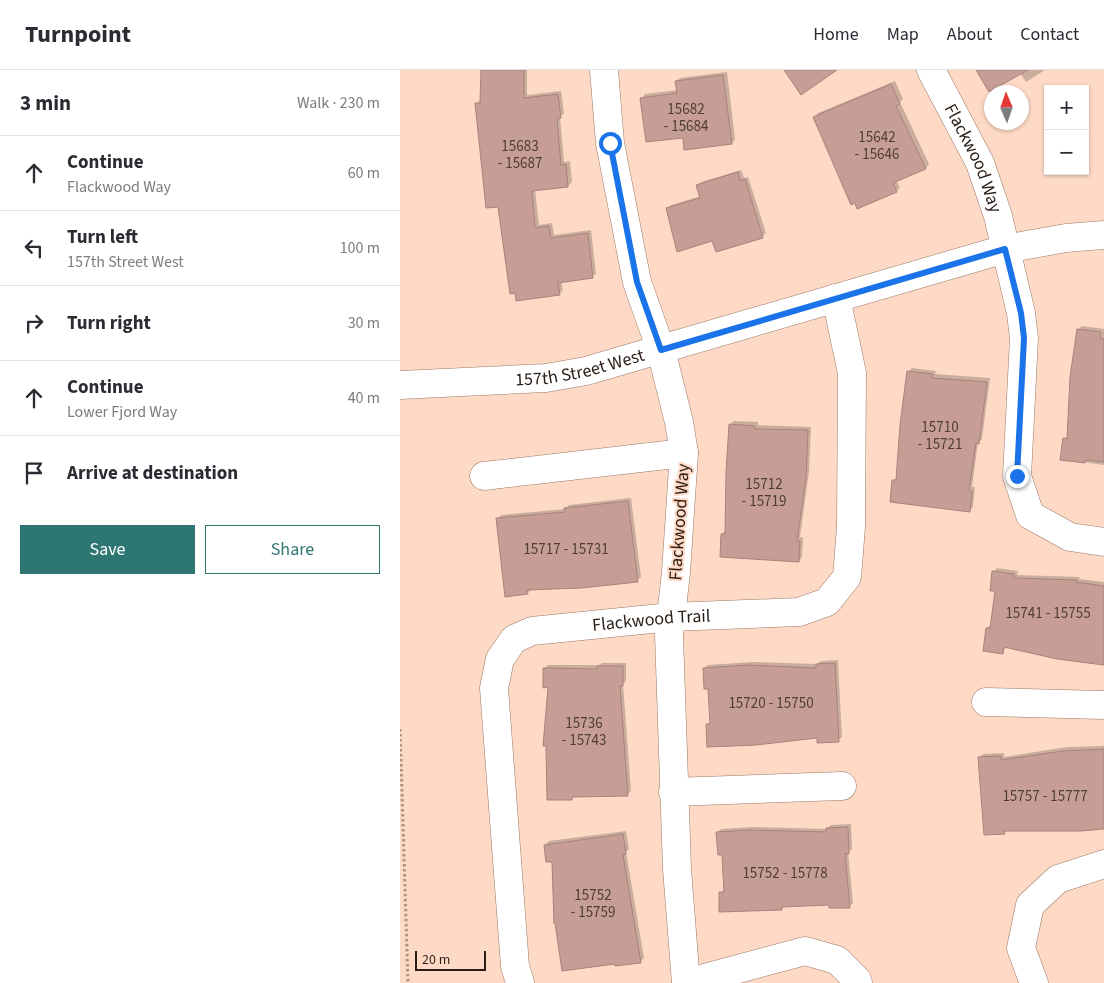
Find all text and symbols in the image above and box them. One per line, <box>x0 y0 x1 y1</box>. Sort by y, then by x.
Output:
text: Turnpoint <box>25 17 131 52</box>
text: Home <box>813 22 859 47</box>
text: Map <box>887 22 919 47</box>
text: About <box>947 22 992 47</box>
text: Contact <box>1020 22 1079 47</box>
north arrow <box>984 85 1029 130</box>
map controls <box>1044 85 1089 175</box>
button: + <box>1044 85 1089 130</box>
text: 3 min <box>20 88 71 118</box>
text: Walk · 230 m <box>297 92 380 114</box>
house number: 15682 - 15684 <box>664 99 709 137</box>
street label: Flackwood Way <box>938 99 1008 216</box>
house number: 15642 - 15646 <box>855 127 899 165</box>
button: − <box>1044 130 1089 175</box>
route start <box>599 132 622 155</box>
house number: 15683 - 15687 <box>498 136 542 174</box>
text: Continue <box>67 149 144 176</box>
icon: ahead <box>20 159 48 187</box>
text: 60 m <box>348 162 380 184</box>
text: Flackwood Way <box>67 176 171 198</box>
text: Turn left <box>67 224 138 251</box>
icon: left <box>20 234 48 262</box>
text: 100 m <box>340 237 380 259</box>
text: 157th Street West <box>67 251 184 273</box>
icon: right <box>20 309 48 337</box>
text: Turn right <box>67 310 151 337</box>
text: 30 m <box>348 312 380 334</box>
street label: 157th Street West <box>515 343 647 392</box>
text: Continue <box>67 374 144 401</box>
icon: ahead <box>20 384 48 412</box>
text: 40 m <box>348 387 380 409</box>
text: Lower Fjord Way <box>67 401 177 423</box>
house number: 15710 - 15721 <box>918 417 962 455</box>
icon: arrive <box>20 459 48 487</box>
text: Arrive at destination <box>67 460 238 487</box>
street label: Flackwood Way <box>663 462 696 581</box>
route end <box>1006 465 1029 488</box>
house number: 15712 - 15719 <box>742 474 786 512</box>
button: Save <box>20 525 195 574</box>
button: Share <box>205 525 380 574</box>
house number: 15717 - 15731 <box>523 539 609 560</box>
street label: Flackwood Trail <box>591 603 711 638</box>
house number: 15741 - 15755 <box>1005 603 1091 624</box>
house number: 15720 - 15750 <box>728 693 814 714</box>
house number: 15736 - 15743 <box>562 713 606 751</box>
house number: 15757 - 15777 <box>1002 786 1088 807</box>
house number: 15752 - 15778 <box>742 863 828 884</box>
house number: 15752 - 15759 <box>571 885 615 923</box>
scale bar <box>415 948 486 971</box>
text: 20 m <box>422 950 450 970</box>

